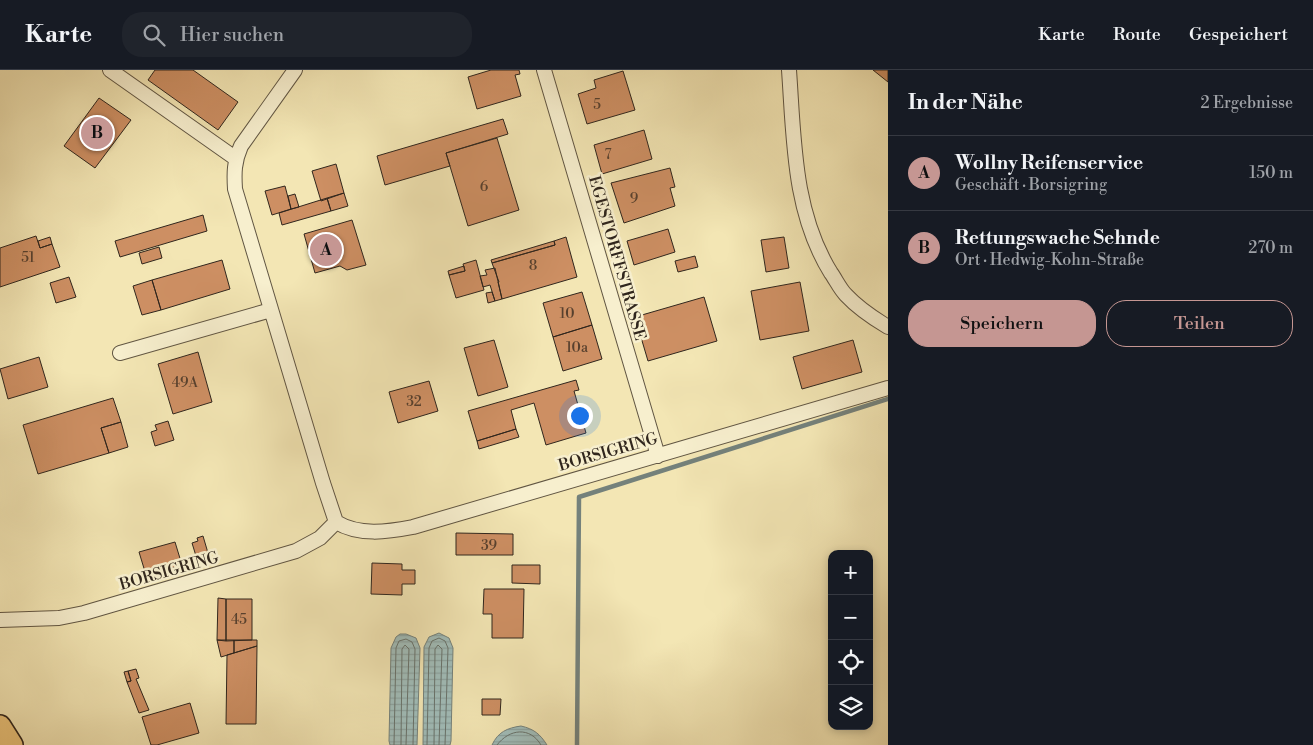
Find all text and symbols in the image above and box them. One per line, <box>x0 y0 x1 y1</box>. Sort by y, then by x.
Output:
search box <box>122 12 472 57</box>
text: Karte <box>25 20 92 50</box>
icon: search <box>140 21 168 49</box>
text: Hier suchen <box>180 23 284 47</box>
text: Karte <box>1038 23 1085 46</box>
text: Route <box>1113 23 1161 46</box>
text: Gespeichert <box>1189 23 1288 46</box>
text: In der Nähe <box>908 90 1023 116</box>
text: 2 Ergebnisse <box>1201 93 1293 113</box>
house number: 5 <box>593 96 601 114</box>
pin: B <box>81 114 113 152</box>
house number: 7 <box>604 146 612 164</box>
text: Wollny Reifenservice <box>955 151 1143 175</box>
text: A <box>918 163 930 183</box>
text: 150 m <box>1249 163 1293 183</box>
street label: EGESTORFFSTRASSE <box>584 173 650 343</box>
text: Geschäft · Borsigring <box>955 175 1107 195</box>
house number: 6 <box>480 178 489 196</box>
house number: 9 <box>630 190 638 208</box>
text: Rettungswache Sehnde <box>955 226 1160 250</box>
pin: A <box>310 231 342 269</box>
text: B <box>918 238 930 258</box>
text: 270 m <box>1248 238 1293 258</box>
house number: 51 <box>21 249 35 267</box>
text: Ort · Hedwig-Kohn-Straße <box>955 250 1144 270</box>
house number: 8 <box>529 257 537 275</box>
button: Speichern <box>908 300 1096 347</box>
button: Teilen <box>1106 300 1293 347</box>
house number: 10 <box>560 305 574 323</box>
house number: 10a <box>566 339 589 357</box>
house number: 49A <box>172 374 199 392</box>
house number: 32 <box>406 393 422 411</box>
your location <box>567 403 593 429</box>
street label: BORSIGRING <box>555 428 660 476</box>
house number: 39 <box>481 537 497 555</box>
street label: BORSIGRING <box>116 547 221 595</box>
map controls <box>828 550 873 730</box>
button: + <box>828 550 873 595</box>
button: − <box>828 595 873 640</box>
house number: 45 <box>231 611 247 629</box>
button: locate <box>828 640 873 685</box>
button: layers <box>828 685 873 730</box>

